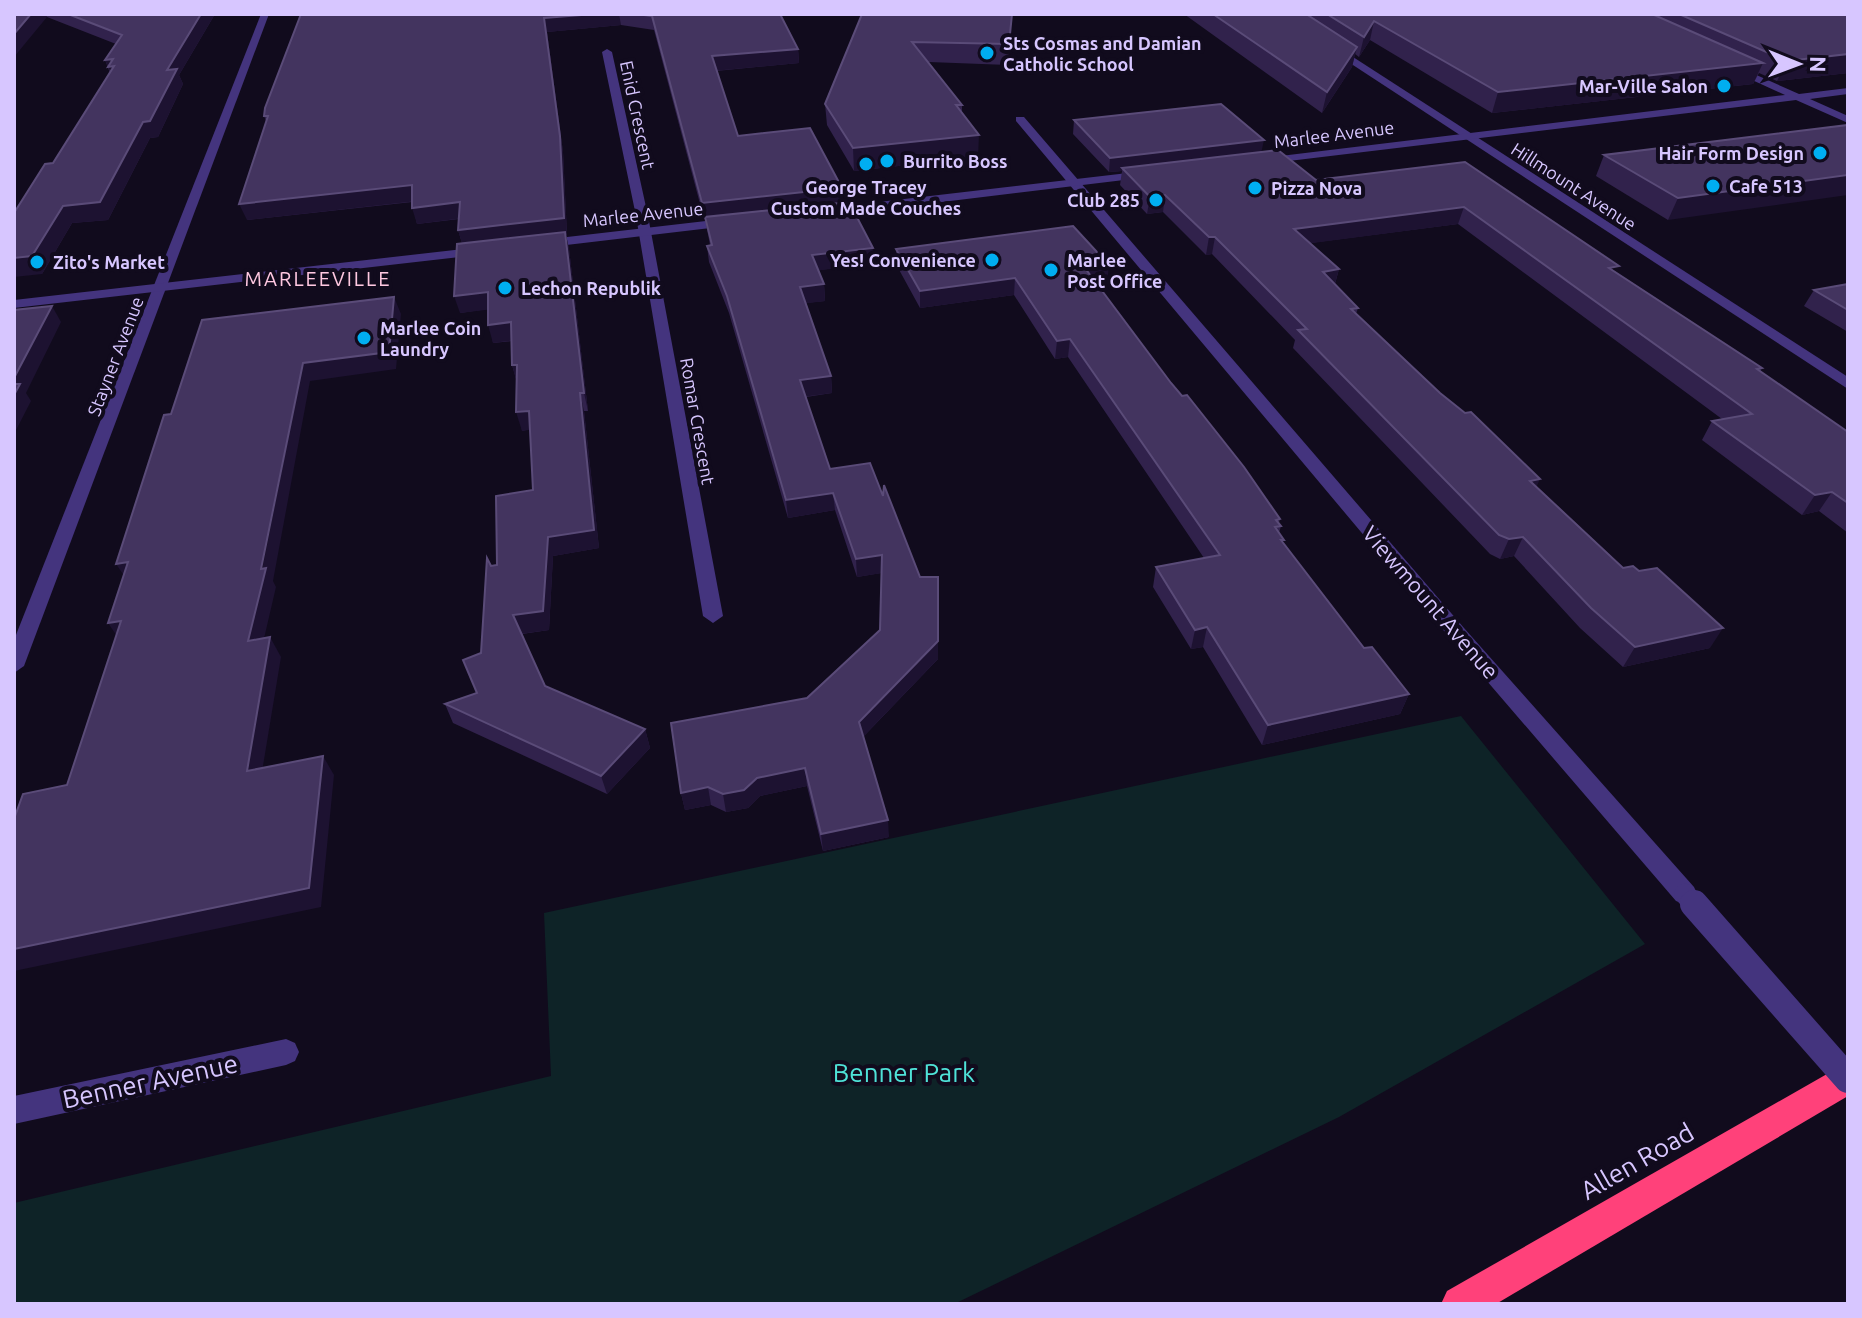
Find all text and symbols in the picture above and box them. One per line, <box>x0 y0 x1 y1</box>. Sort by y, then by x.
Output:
north arrow <box>1758 24 1838 104</box>
place label: Sts Cosmas and Damian Catholic School <box>1003 33 1202 74</box>
marker: Sts Cosmas and Damian Catholic School <box>978 44 996 62</box>
text: N <box>1806 56 1831 73</box>
street label: Enid Crescent <box>617 59 659 171</box>
place label: Mar-Ville Salon <box>1579 76 1708 96</box>
marker: Mar-Ville Salon <box>1715 77 1733 95</box>
street label: Marlee Avenue <box>1273 117 1395 151</box>
street label: Hillmount Avenue <box>1508 138 1640 234</box>
place label: Hair Form Design <box>1658 143 1804 163</box>
marker: Hair Form Design <box>1811 144 1829 162</box>
place label: Burrito Boss <box>903 151 1008 171</box>
marker: Burrito Boss <box>878 152 896 170</box>
marker: George Tracey Custom Made Couches <box>857 155 875 173</box>
place label: Cafe 513 <box>1729 176 1803 196</box>
place label: George Tracey Custom Made Couches <box>771 177 961 218</box>
marker: Cafe 513 <box>1704 177 1722 195</box>
place label: Pizza Nova <box>1271 178 1362 198</box>
marker: Pizza Nova <box>1246 179 1264 197</box>
place label: Club 285 <box>1067 190 1140 210</box>
marker: Club 285 <box>1147 191 1165 209</box>
street label: Marlee Avenue <box>582 198 704 230</box>
place label: Yes! Convenience <box>830 250 976 270</box>
place label: Marlee Post Office <box>1067 250 1162 291</box>
marker: Yes! Convenience <box>983 251 1001 269</box>
place label: Zito's Market <box>53 252 165 272</box>
marker: Zito's Market <box>28 253 46 271</box>
marker: Marlee Post Office <box>1042 261 1060 279</box>
district label: MARLEEVILLE <box>245 267 391 290</box>
place label: Lechon Republik <box>521 278 661 298</box>
marker: Lechon Republik <box>496 279 514 297</box>
street label: Stayner Avenue <box>83 294 147 418</box>
place label: Marlee Coin Laundry <box>380 318 481 359</box>
marker: Marlee Coin Laundry <box>355 329 373 347</box>
street label: Romar Crescent <box>677 356 719 486</box>
street label: Viewmount Avenue <box>1358 521 1504 683</box>
street label: Benner Avenue <box>60 1048 240 1114</box>
park label: Benner Park <box>833 1058 975 1087</box>
street label: Allen Road <box>1575 1117 1699 1205</box>

